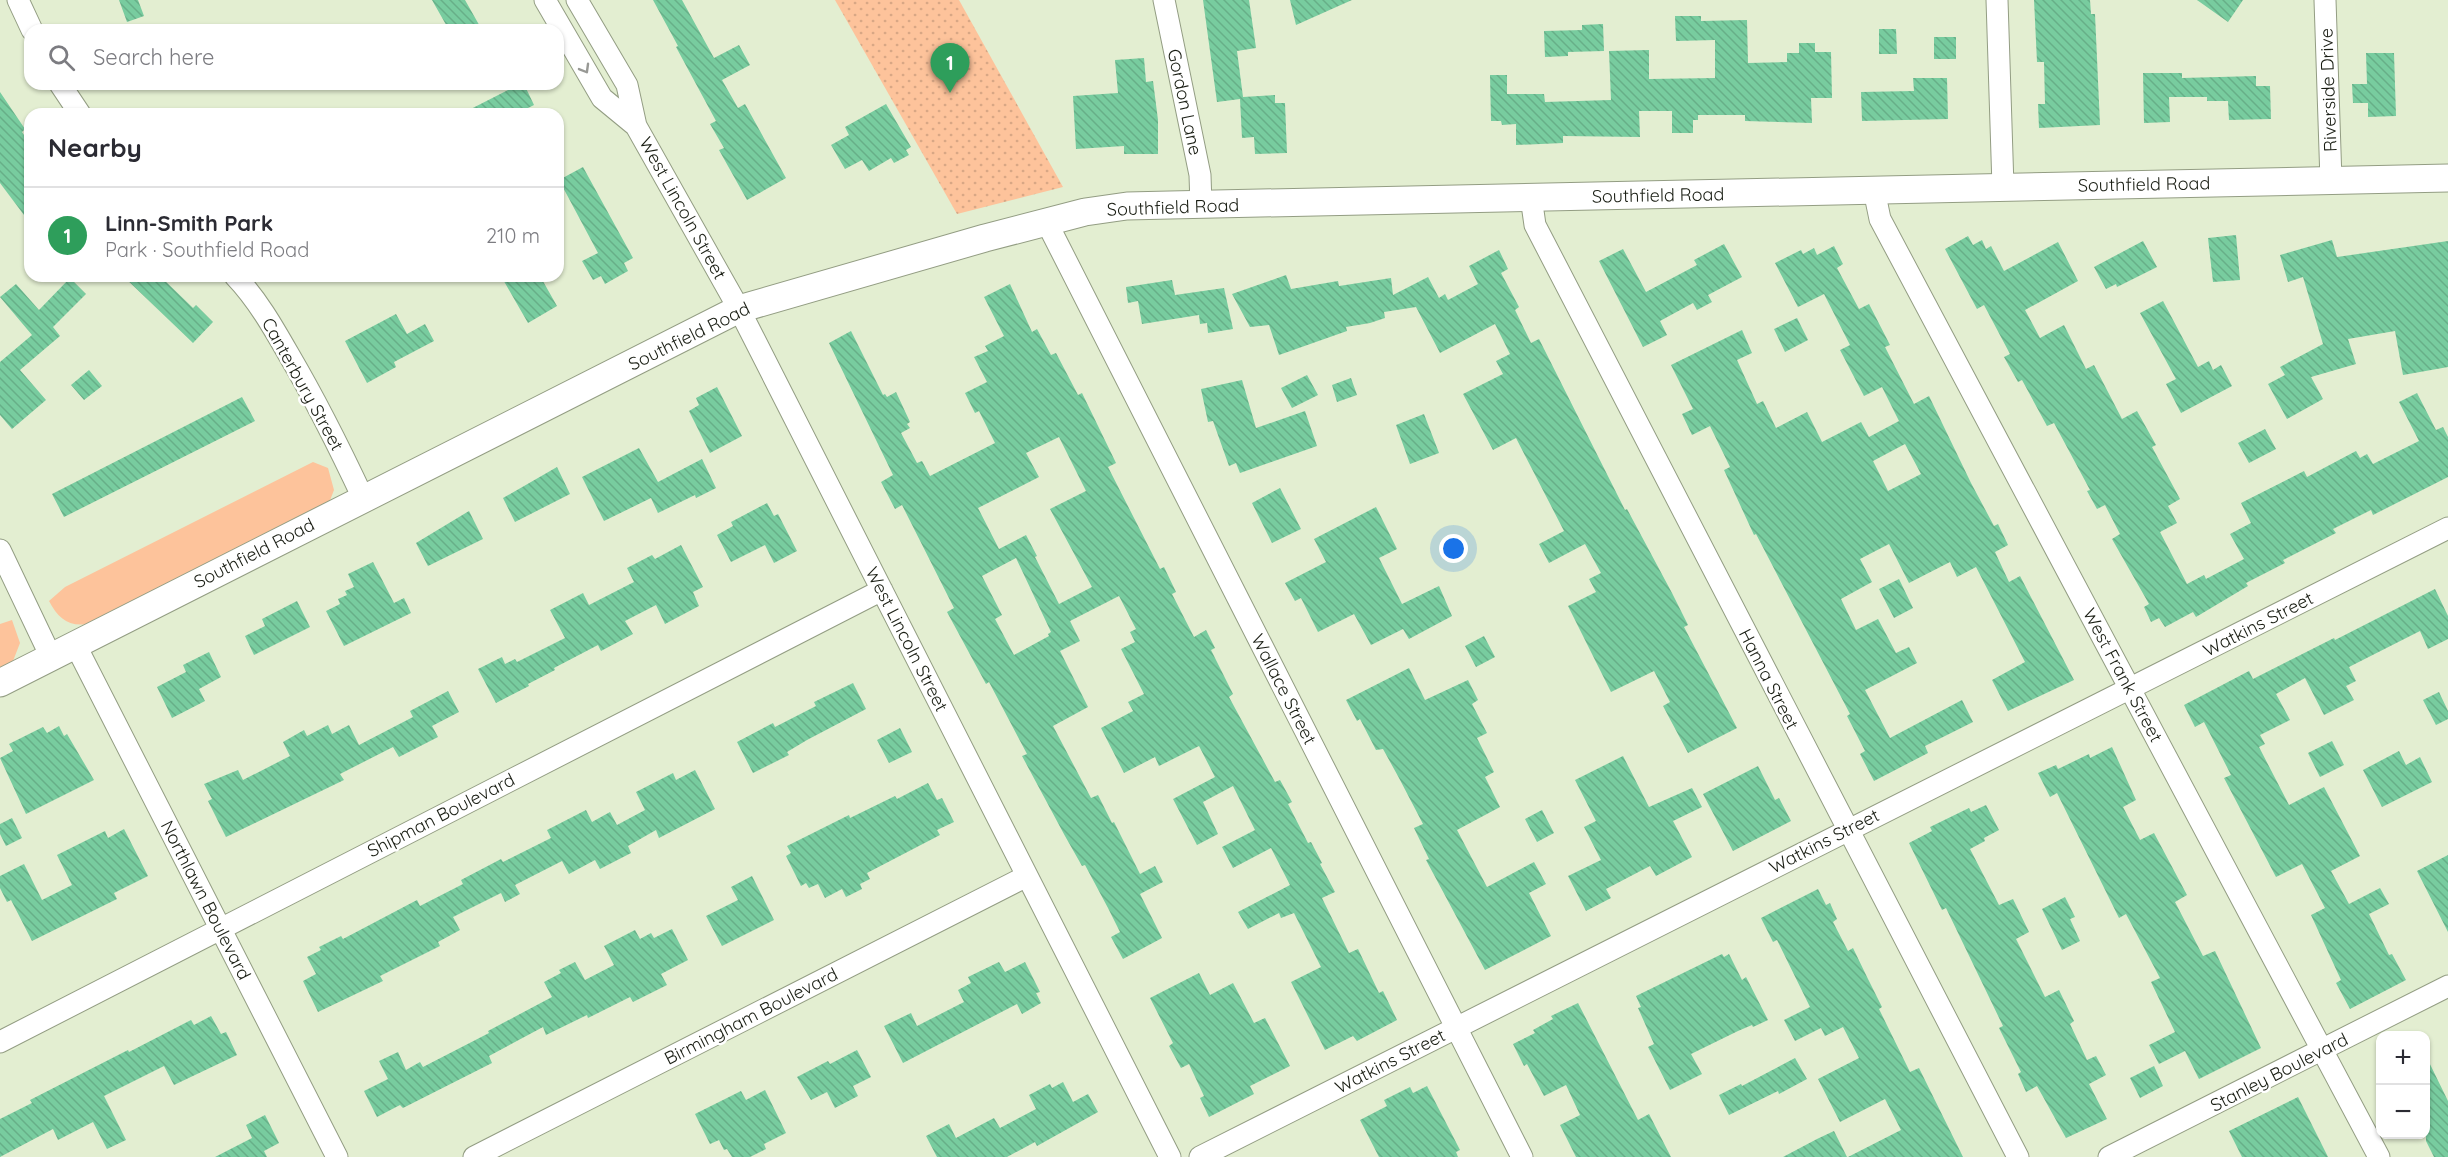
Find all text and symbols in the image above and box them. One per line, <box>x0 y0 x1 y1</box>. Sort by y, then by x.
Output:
search box <box>24 24 564 90</box>
street label: Riverside Drive <box>2314 28 2342 152</box>
icon: search <box>45 41 78 74</box>
text: Search here <box>93 43 214 71</box>
pin: 1 <box>930 44 970 93</box>
street label: Gordon Lane <box>1163 47 1207 157</box>
one-way arrow <box>578 63 589 73</box>
text: Nearby <box>48 131 142 164</box>
street label: West Lincoln Street <box>634 133 732 283</box>
street label: Southfield Road <box>2078 171 2210 197</box>
street label: Southfield Road <box>1592 182 1724 208</box>
street label: Southfield Road <box>1106 193 1240 221</box>
text: Linn-Smith Park <box>105 209 273 237</box>
text: 1 <box>64 223 71 248</box>
text: 210 m <box>486 223 540 248</box>
text: Park · Southfield Road <box>105 237 309 262</box>
street label: Southfield Road <box>624 297 754 375</box>
street label: Canterbury Street <box>257 313 349 455</box>
street label: Southfield Road <box>190 513 318 593</box>
your location <box>1439 534 1468 563</box>
street label: West Lincoln Street <box>861 563 953 715</box>
street label: Watkins Street <box>2199 586 2317 662</box>
street label: West Frank Street <box>2078 604 2168 746</box>
street label: Hanna Street <box>1734 625 1804 733</box>
street label: Wallace Street <box>1246 630 1322 748</box>
street label: Shipman Boulevard <box>363 768 519 862</box>
street label: Watkins Street <box>1765 803 1883 879</box>
street label: Northlawn Boulevard <box>156 816 256 984</box>
street label: Birmingham Boulevard <box>660 962 842 1070</box>
street label: Watkins Street <box>1331 1023 1449 1099</box>
street label: Stanley Boulevard <box>2206 1027 2352 1117</box>
map controls <box>2376 1031 2430 1139</box>
button: + <box>2376 1031 2430 1085</box>
button: − <box>2376 1085 2430 1139</box>

